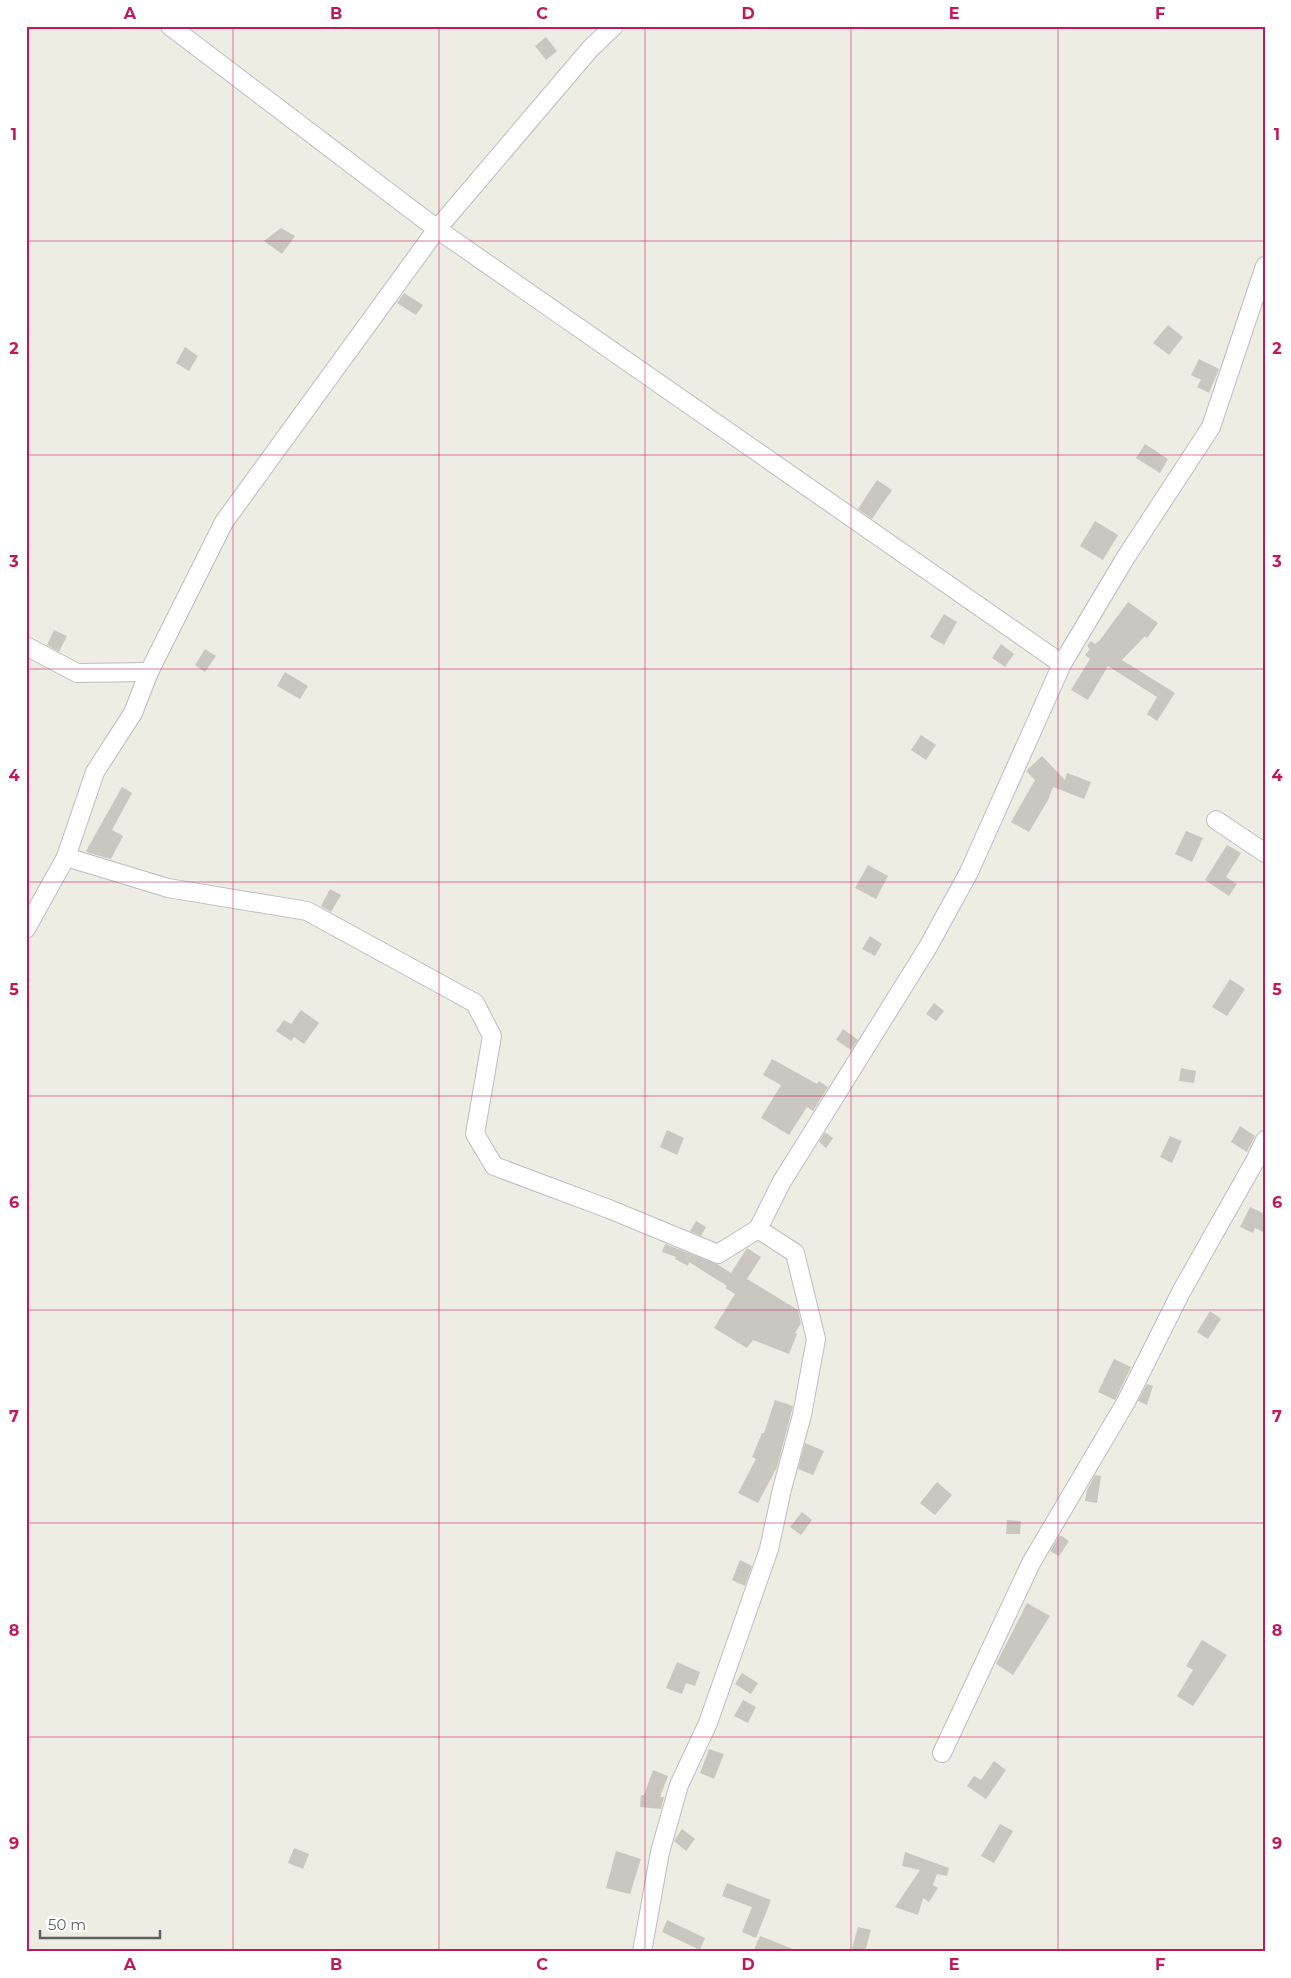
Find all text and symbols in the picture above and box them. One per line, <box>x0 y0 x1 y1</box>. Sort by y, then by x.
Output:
text: A <box>123 4 137 23</box>
text: B <box>330 4 342 23</box>
text: C <box>536 4 548 23</box>
text: D <box>741 4 755 23</box>
text: E <box>949 4 959 23</box>
text: F <box>1155 4 1165 23</box>
text: 1 <box>11 125 17 144</box>
text: 1 <box>1274 125 1280 144</box>
text: 2 <box>9 339 19 358</box>
text: 2 <box>1272 339 1282 358</box>
text: 3 <box>8 552 19 571</box>
text: 3 <box>1271 552 1282 571</box>
text: 4 <box>8 766 20 785</box>
text: 4 <box>1271 766 1283 785</box>
text: 5 <box>9 980 19 999</box>
text: 5 <box>1272 980 1282 999</box>
text: 6 <box>9 1193 19 1212</box>
text: 6 <box>1272 1193 1282 1212</box>
text: 7 <box>9 1407 19 1426</box>
text: 7 <box>1272 1407 1282 1426</box>
text: 8 <box>9 1621 19 1640</box>
text: 8 <box>1272 1621 1282 1640</box>
text: 9 <box>9 1834 19 1853</box>
text: 9 <box>1272 1834 1282 1853</box>
scale bar <box>40 1908 160 1940</box>
text: 50 m <box>48 1915 86 1934</box>
text: A <box>123 1955 137 1974</box>
text: B <box>330 1955 342 1974</box>
text: C <box>536 1955 548 1974</box>
text: D <box>741 1955 755 1974</box>
text: E <box>949 1955 959 1974</box>
text: F <box>1155 1955 1165 1974</box>

